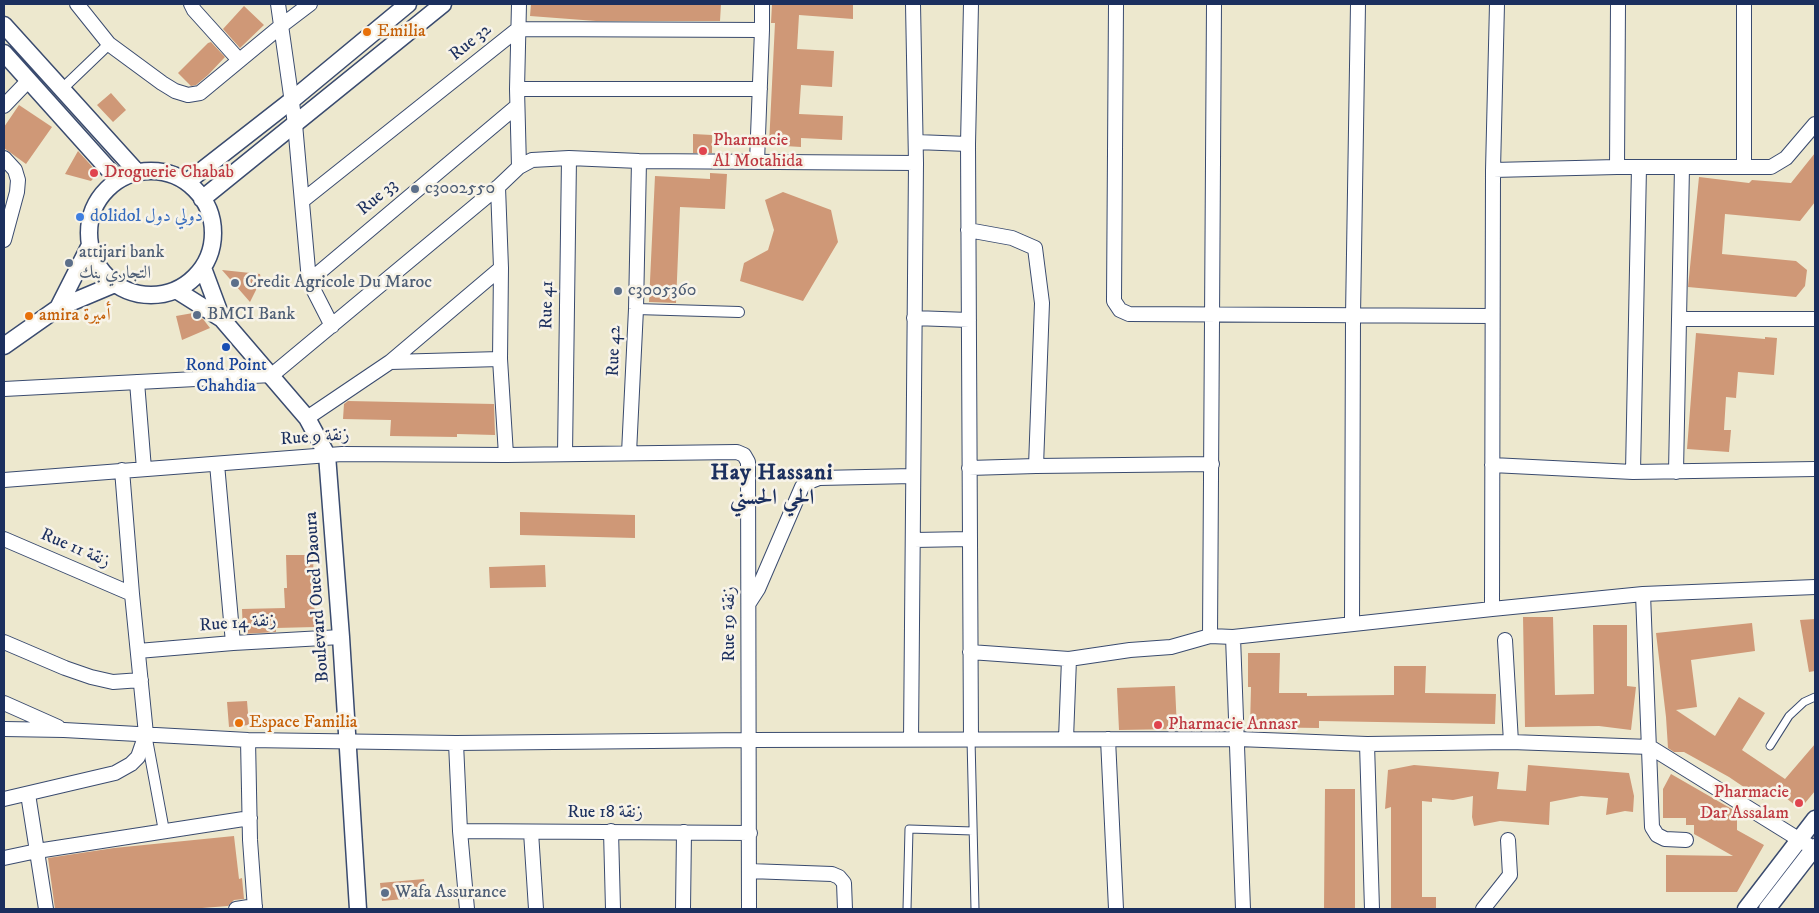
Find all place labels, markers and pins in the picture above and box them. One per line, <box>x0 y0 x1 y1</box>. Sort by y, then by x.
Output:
place label: Emilia <box>377 21 426 43</box>
marker: Emilia <box>361 26 373 38</box>
place label: Pharmacie Al Motahida <box>713 130 803 172</box>
marker: Pharmacie Al Motahida <box>697 145 709 157</box>
place label: Droguerie Chabab <box>104 162 234 184</box>
marker: Droguerie Chabab <box>88 167 100 179</box>
place label: c3002550 <box>425 178 495 200</box>
marker: c3002550 <box>409 183 421 195</box>
place label: dolidol دولي دول <box>90 206 203 228</box>
marker: dolidol دولي دول <box>74 211 86 223</box>
place label: attijari bank التجاري بنك <box>79 242 164 284</box>
marker: attijari bank التجاري بنك <box>63 257 75 269</box>
place label: Credit Agricole Du Maroc <box>245 272 432 294</box>
marker: Credit Agricole Du Maroc <box>229 277 241 289</box>
place label: c3005360 <box>628 280 697 302</box>
marker: c3005360 <box>612 285 624 297</box>
place label: BMCI Bank <box>207 304 295 326</box>
place label: amira أميرة <box>39 305 111 327</box>
marker: BMCI Bank <box>191 309 203 321</box>
marker: amira أميرة <box>23 310 35 322</box>
marker: Rond Point Chahdia <box>220 341 232 353</box>
place label: Rond Point Chahdia <box>185 355 267 398</box>
place label: Espace Familia <box>249 712 358 734</box>
place label: Pharmacie Annasr <box>1168 714 1298 736</box>
marker: Espace Familia <box>233 717 245 729</box>
marker: Pharmacie Annasr <box>1152 719 1164 731</box>
place label: Pharmacie Dar Assalam <box>1700 782 1789 824</box>
marker: Pharmacie Dar Assalam <box>1793 797 1805 809</box>
place label: Wafa Assurance <box>395 882 506 904</box>
marker: Wafa Assurance <box>379 887 391 899</box>

